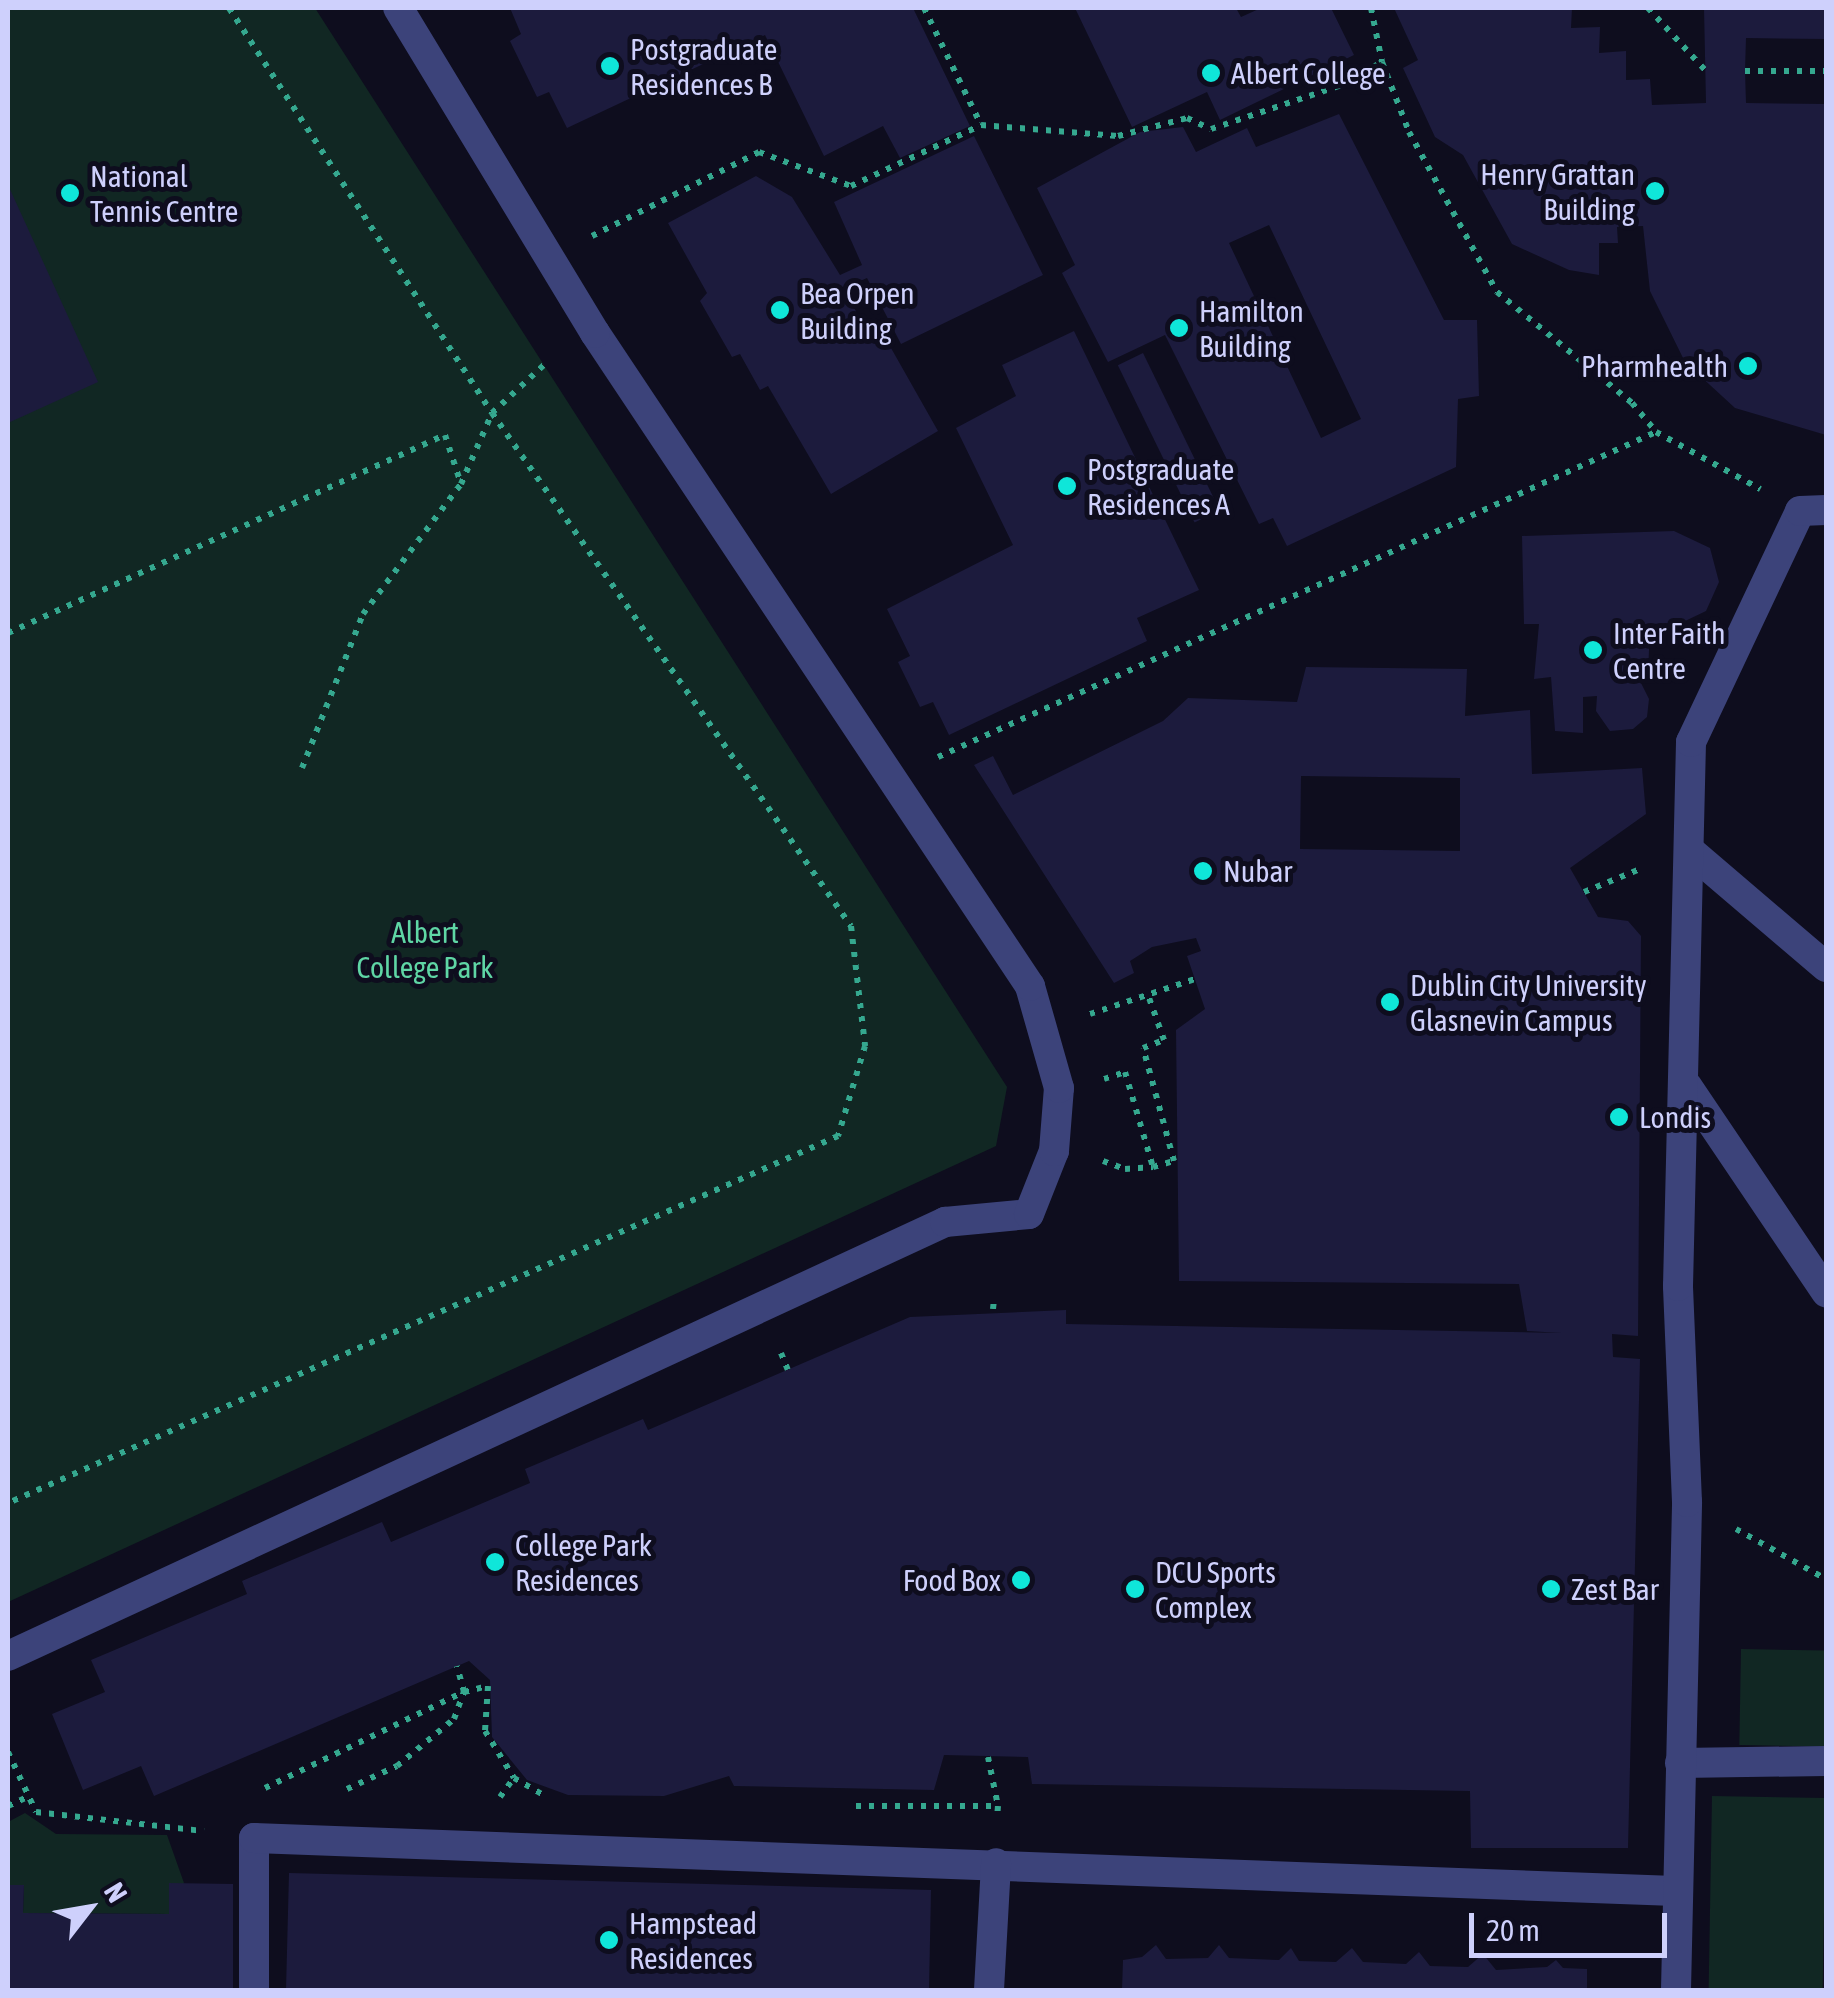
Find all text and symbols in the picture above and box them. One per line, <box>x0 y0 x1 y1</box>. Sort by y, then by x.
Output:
place label: Postgraduate Residences B <box>630 31 777 102</box>
marker: Postgraduate Residences B <box>599 55 621 77</box>
place label: Albert College <box>1231 55 1386 91</box>
marker: Albert College <box>1200 62 1222 84</box>
place label: Henry Grattan Building <box>1480 156 1635 226</box>
place label: National Tennis Centre <box>90 158 238 228</box>
marker: Henry Grattan Building <box>1644 180 1666 202</box>
marker: National Tennis Centre <box>59 182 81 204</box>
place label: Bea Orpen Building <box>800 275 915 346</box>
place label: Hamilton Building <box>1199 293 1304 364</box>
marker: Bea Orpen Building <box>769 299 791 321</box>
marker: Hamilton Building <box>1168 317 1190 339</box>
place label: Pharmhealth <box>1581 348 1728 384</box>
marker: Pharmhealth <box>1737 355 1759 377</box>
place label: Postgraduate Residences A <box>1087 451 1234 522</box>
marker: Postgraduate Residences A <box>1056 475 1078 497</box>
place label: Inter Faith Centre <box>1613 615 1726 686</box>
marker: Inter Faith Centre <box>1582 639 1604 661</box>
place label: Nubar <box>1223 853 1292 889</box>
marker: Nubar <box>1192 860 1214 882</box>
park label: Albert College Park <box>357 914 493 984</box>
place label: Dublin City University Glasnevin Campus <box>1410 967 1647 1038</box>
marker: Dublin City University Glasnevin Campus <box>1379 991 1401 1013</box>
place label: Londis <box>1639 1099 1711 1135</box>
marker: Londis <box>1608 1106 1630 1128</box>
place label: College Park Residences <box>515 1527 652 1598</box>
marker: College Park Residences <box>484 1551 506 1573</box>
place label: DCU Sports Complex <box>1155 1554 1276 1624</box>
place label: Food Box <box>903 1562 1001 1598</box>
marker: Food Box <box>1010 1569 1032 1591</box>
place label: Zest Bar <box>1571 1571 1658 1607</box>
marker: DCU Sports Complex <box>1124 1578 1146 1600</box>
marker: Zest Bar <box>1540 1578 1562 1600</box>
north arrow <box>40 1858 140 1958</box>
text: N <box>98 1877 134 1908</box>
scale bar <box>1474 1893 1672 1955</box>
place label: Hampstead Residences <box>629 1905 757 1976</box>
text: 20 m <box>1486 1913 1540 1947</box>
marker: Hampstead Residences <box>598 1929 620 1951</box>

